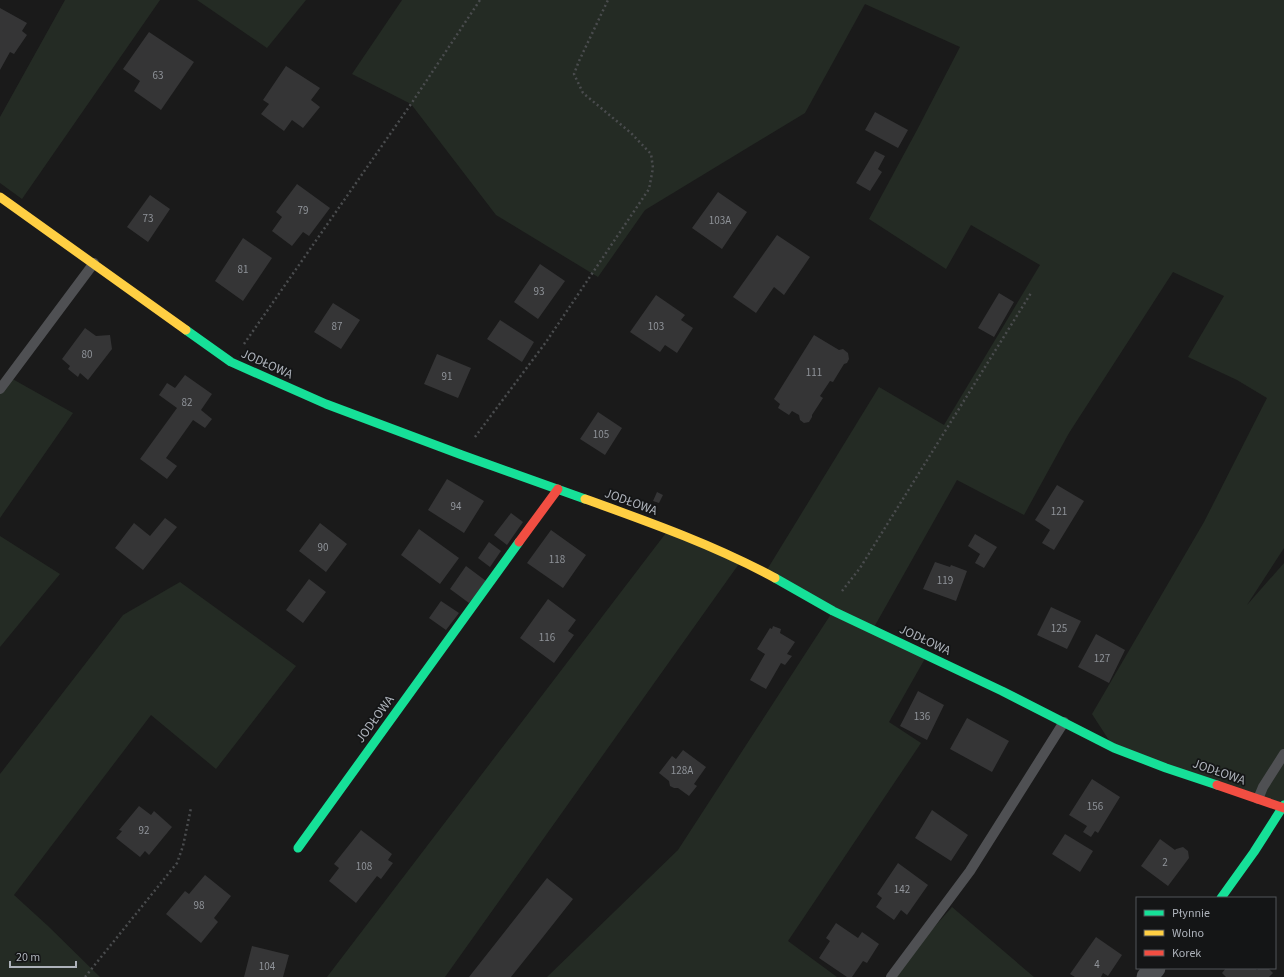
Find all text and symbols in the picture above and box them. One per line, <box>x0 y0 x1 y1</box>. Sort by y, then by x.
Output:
house number: 63 <box>153 68 163 83</box>
house number: 79 <box>298 203 308 218</box>
house number: 73 <box>143 211 153 226</box>
house number: 103A <box>709 213 731 228</box>
house number: 81 <box>238 262 248 277</box>
house number: 93 <box>534 284 544 299</box>
house number: 87 <box>332 319 342 334</box>
house number: 103 <box>648 319 664 334</box>
street label: JODŁOWA <box>238 345 297 384</box>
house number: 80 <box>82 347 92 362</box>
house number: 111 <box>806 365 822 380</box>
house number: 91 <box>442 369 452 384</box>
house number: 82 <box>182 395 192 410</box>
house number: 105 <box>593 427 609 442</box>
street label: JODŁOWA <box>602 484 661 520</box>
house number: 94 <box>451 499 462 514</box>
house number: 121 <box>1051 504 1067 519</box>
house number: 90 <box>318 540 328 555</box>
house number: 118 <box>549 552 566 567</box>
house number: 119 <box>937 573 953 588</box>
street label: JODŁOWA <box>896 620 955 660</box>
house number: 125 <box>1051 621 1067 636</box>
house number: 116 <box>539 630 556 645</box>
house number: 127 <box>1094 651 1110 666</box>
street label: JODŁOWA <box>352 691 399 746</box>
house number: 136 <box>914 709 931 724</box>
street label: JODŁOWA <box>1190 755 1249 790</box>
house number: 128A <box>671 763 693 778</box>
house number: 156 <box>1087 799 1104 814</box>
house number: 92 <box>139 823 149 838</box>
house number: 2 <box>1162 855 1168 870</box>
house number: 108 <box>356 859 373 874</box>
house number: 142 <box>894 882 910 897</box>
legend <box>1136 897 1276 969</box>
house number: 98 <box>194 898 205 913</box>
text: Płynnie <box>1172 905 1210 922</box>
text: Wolno <box>1172 925 1204 942</box>
scale bar <box>10 943 76 969</box>
text: Korek <box>1172 945 1201 962</box>
text: 20 m <box>16 949 40 966</box>
house number: 4 <box>1094 957 1100 972</box>
house number: 104 <box>259 959 276 974</box>

